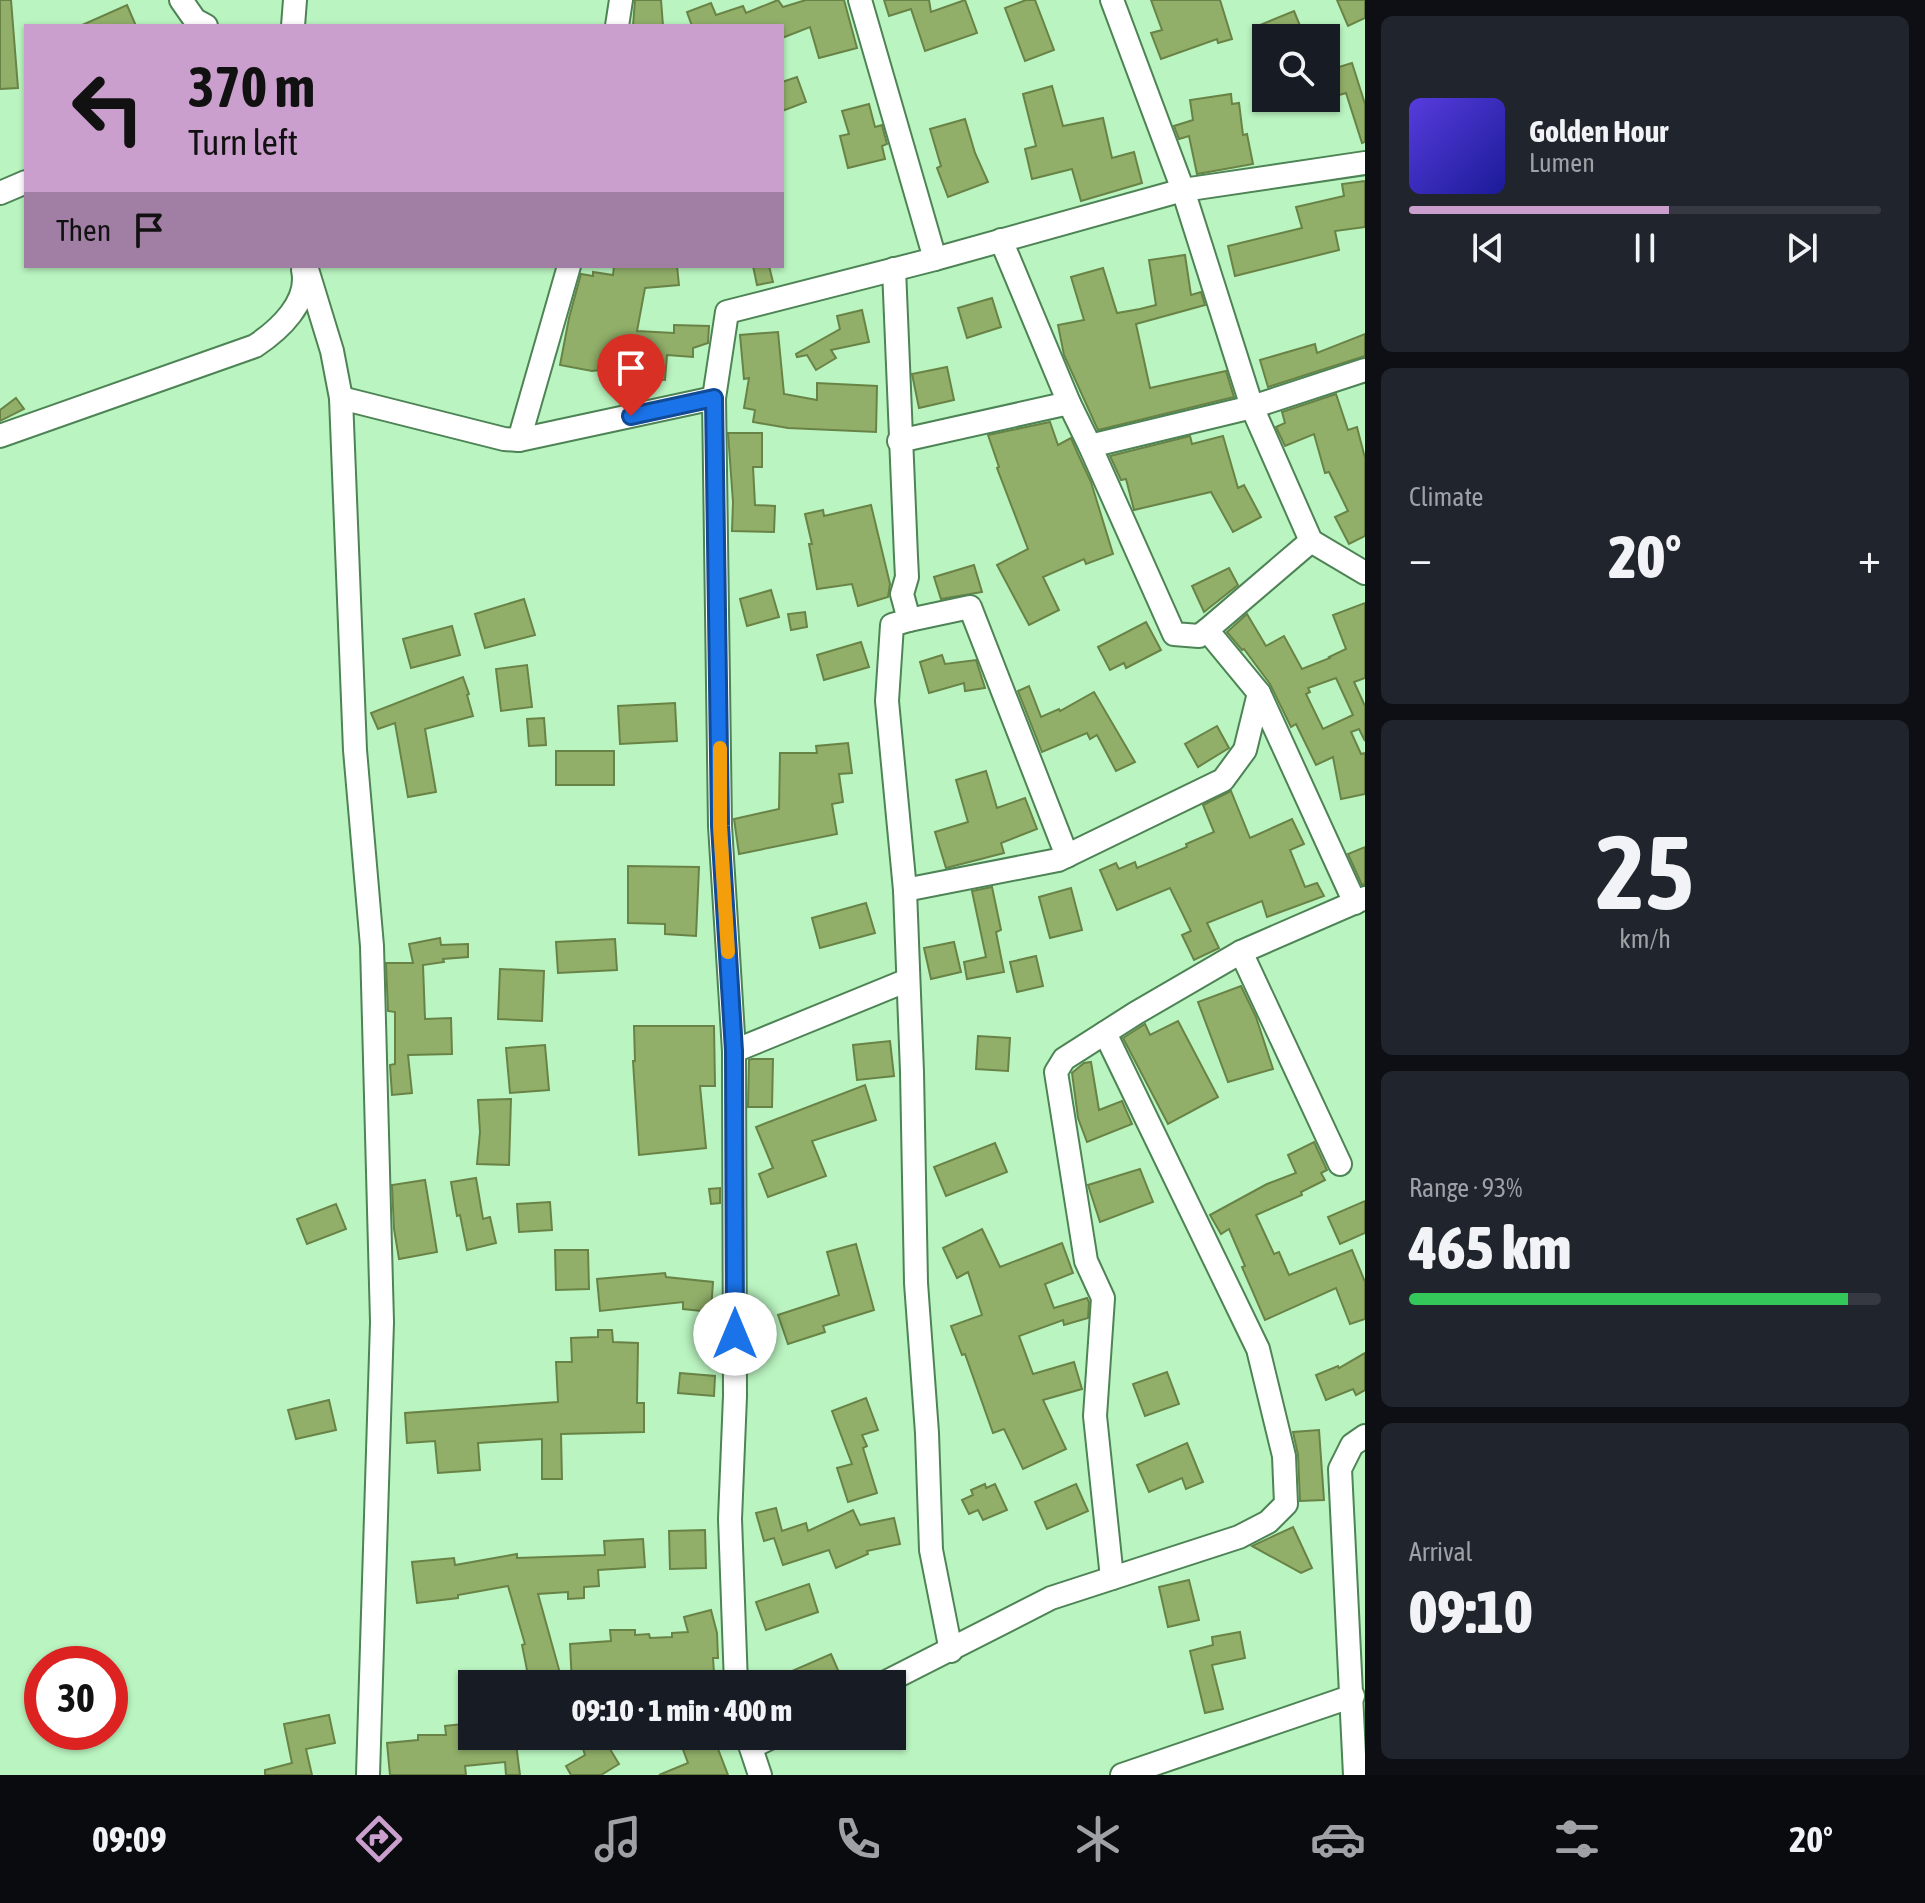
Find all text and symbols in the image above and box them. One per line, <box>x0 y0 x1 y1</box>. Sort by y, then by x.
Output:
map controls <box>1252 24 1340 112</box>
button: search <box>1252 24 1340 112</box>
text: 370 m <box>188 55 315 119</box>
icon: left <box>56 56 160 160</box>
text: Golden Hour <box>1529 114 1668 148</box>
text: Turn left <box>188 121 298 163</box>
text: Lumen <box>1529 148 1595 178</box>
icon: arrive <box>127 208 171 252</box>
text: Then <box>56 213 111 247</box>
icon: previous <box>1466 226 1510 270</box>
icon: pause <box>1623 226 1667 270</box>
icon: next <box>1780 226 1824 270</box>
pin <box>597 334 665 416</box>
icon: arrive <box>609 346 653 390</box>
text: Climate <box>1409 482 1483 512</box>
text: 20° <box>1609 522 1681 591</box>
text: − <box>1409 532 1432 582</box>
text: + <box>1858 532 1881 582</box>
text: 25 <box>1596 812 1694 931</box>
text: km/h <box>1619 924 1671 954</box>
text: Range · 93% <box>1409 1173 1522 1203</box>
text: 465 km <box>1409 1213 1571 1282</box>
position arrow <box>693 1292 777 1376</box>
text: Arrival <box>1409 1537 1473 1567</box>
text: 09:10 <box>1409 1577 1532 1646</box>
speed limit sign: 30 <box>24 1646 128 1750</box>
text: 09:10 · 1 min · 400 m <box>572 1693 792 1727</box>
icon: directions <box>351 1811 407 1867</box>
icon: music <box>590 1811 646 1867</box>
icon: phone <box>830 1811 886 1867</box>
icon: climate <box>1070 1811 1126 1867</box>
icon: car <box>1310 1811 1366 1867</box>
icon: filters <box>1549 1811 1605 1867</box>
text: 09:09 <box>92 1818 167 1860</box>
text: 20° <box>1789 1818 1833 1860</box>

